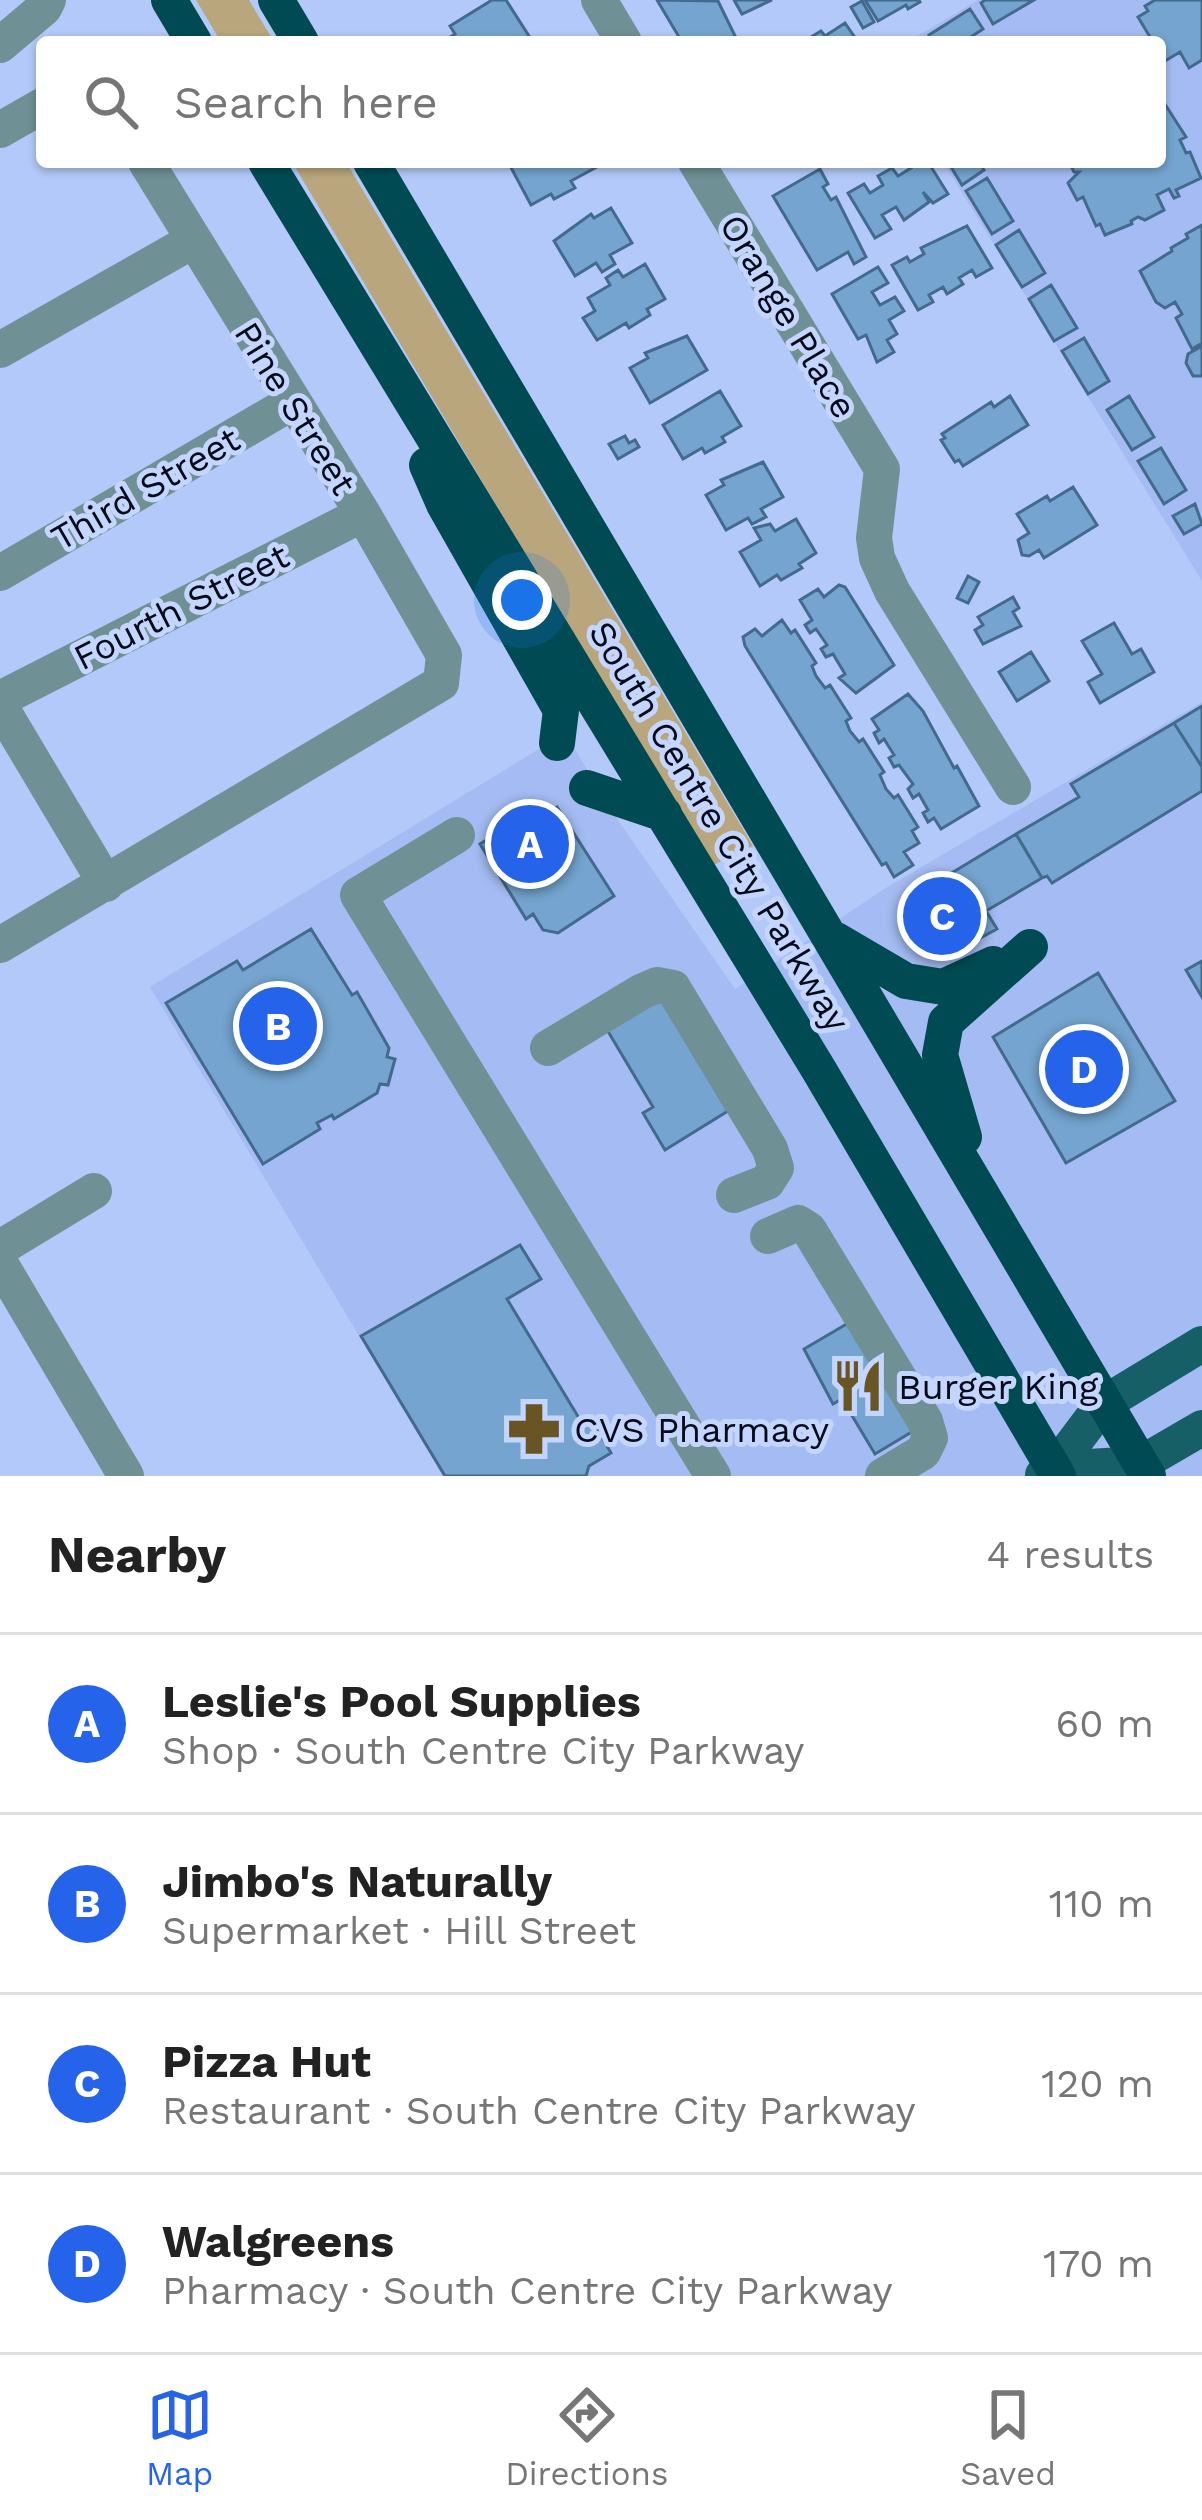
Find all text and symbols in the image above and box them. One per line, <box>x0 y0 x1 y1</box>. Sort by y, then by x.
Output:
search box <box>36 36 1166 168</box>
icon: search <box>78 69 144 135</box>
text: Search here <box>174 76 438 129</box>
street label: Orange Place <box>711 207 865 426</box>
street label: Pine Street <box>226 315 365 502</box>
street label: Third Street <box>44 418 247 560</box>
street label: Fourth Street <box>67 535 296 679</box>
your location <box>492 570 552 630</box>
street label: South Centre City Parkway <box>580 614 859 1039</box>
pin: A <box>491 799 569 889</box>
pin: C <box>903 871 981 961</box>
pin: B <box>239 981 317 1071</box>
pin: D <box>1045 1024 1123 1114</box>
restaurant icon: Burger King <box>829 1357 887 1415</box>
place label: Burger King <box>898 1366 1099 1408</box>
pharmacy icon: CVS Pharmacy <box>505 1400 563 1458</box>
place label: CVS Pharmacy <box>574 1409 829 1451</box>
text: Nearby <box>48 1525 226 1584</box>
text: 4 results <box>986 1532 1154 1577</box>
text: Leslie's Pool Supplies <box>162 1675 641 1728</box>
text: A <box>74 1701 100 1746</box>
text: 60 m <box>1056 1701 1154 1746</box>
text: Shop · South Centre City Parkway <box>162 1728 804 1773</box>
text: Jimbo's Naturally <box>162 1855 552 1908</box>
text: B <box>74 1881 100 1926</box>
text: 110 m <box>1049 1881 1154 1926</box>
text: Supermarket · Hill Street <box>162 1908 636 1953</box>
text: Pizza Hut <box>162 2035 371 2088</box>
text: C <box>74 2061 100 2106</box>
text: 120 m <box>1041 2061 1154 2106</box>
text: Restaurant · South Centre City Parkway <box>162 2088 916 2133</box>
text: Walgreens <box>162 2215 394 2268</box>
text: D <box>73 2241 101 2286</box>
text: 170 m <box>1043 2241 1154 2286</box>
text: Pharmacy · South Centre City Parkway <box>162 2268 893 2313</box>
tab: Map <box>146 2382 213 2493</box>
tab: Directions <box>505 2382 668 2493</box>
tab: Saved <box>960 2382 1056 2493</box>

